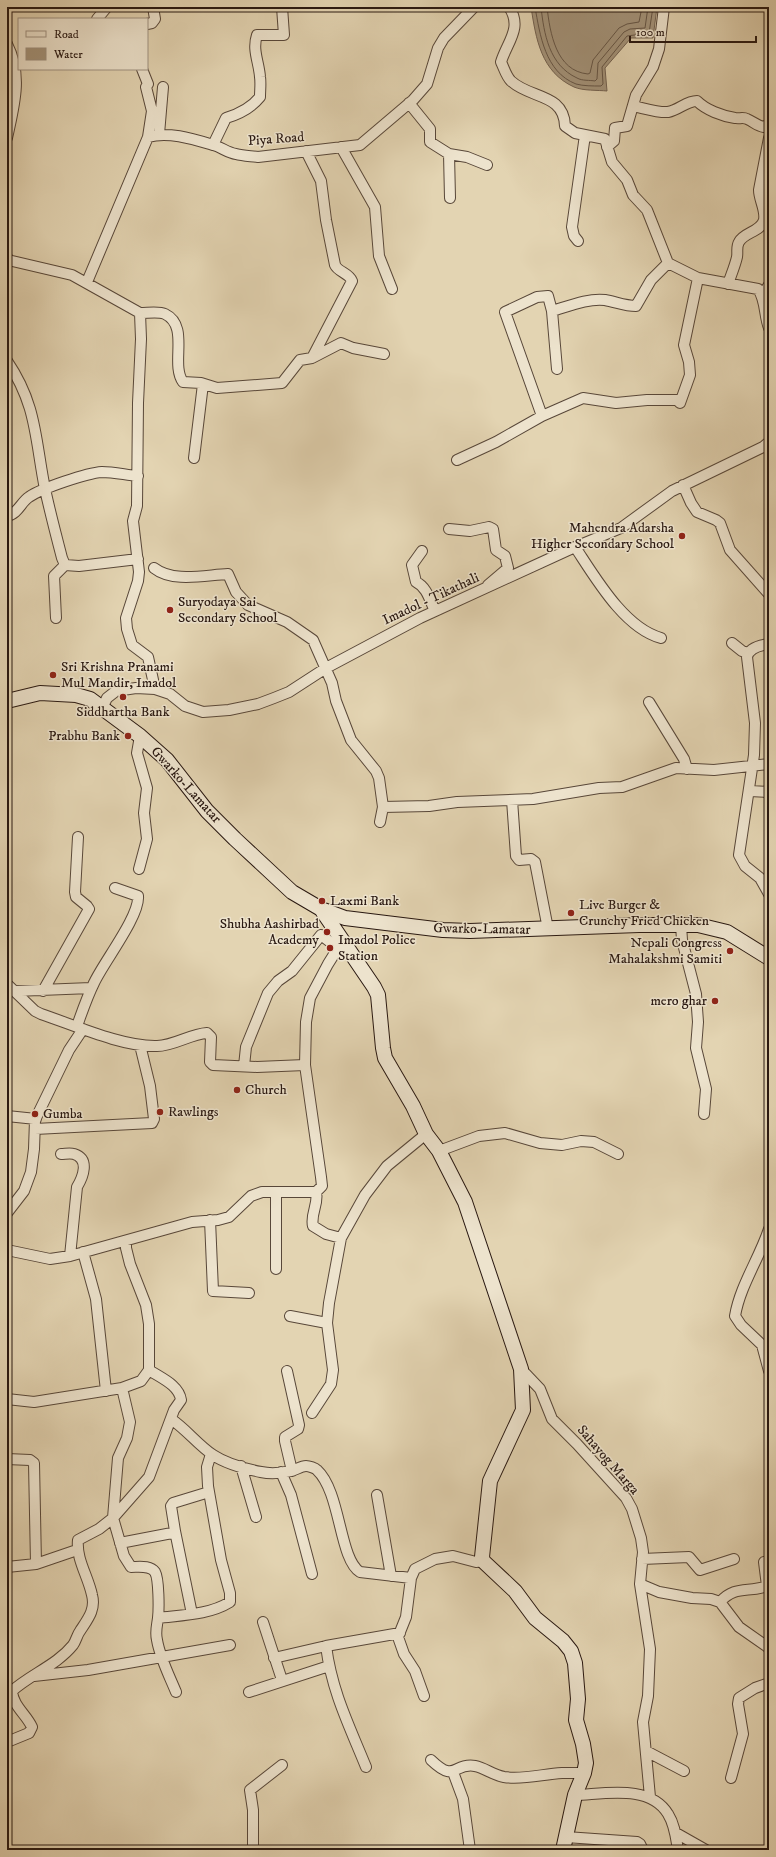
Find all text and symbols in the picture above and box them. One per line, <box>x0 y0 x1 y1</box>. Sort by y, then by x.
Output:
legend <box>18 18 148 70</box>
scale bar <box>630 18 756 44</box>
text: 100 m <box>636 25 665 40</box>
text: Road <box>54 27 79 42</box>
text: Water <box>53 47 83 62</box>
street label: Piya Road <box>247 128 305 150</box>
place label: Mahendra Adarsha Higher Secondary School <box>531 519 675 553</box>
marker: Mahendra Adarsha Higher Secondary School <box>677 531 687 541</box>
street label: Imadol - Tikathali <box>380 569 483 629</box>
place label: Suryodaya Sai Secondary School <box>178 593 278 627</box>
marker: Suryodaya Sai Secondary School <box>165 605 175 615</box>
place label: Sri Krishna Pranami Mul Mandir, Imadol <box>61 658 177 692</box>
marker: Sri Krishna Pranami Mul Mandir, Imadol <box>48 670 58 680</box>
marker: Siddhartha Bank <box>118 692 128 702</box>
place label: Siddhartha Bank <box>76 703 170 721</box>
place label: Prabhu Bank <box>48 727 120 745</box>
marker: Prabhu Bank <box>123 731 133 741</box>
street label: Gwarko-Lamatar <box>147 743 226 828</box>
place label: Laxmi Bank <box>330 892 399 910</box>
marker: Laxmi Bank <box>317 896 327 906</box>
place label: Live Burger & Crunchy Fried Chicken <box>579 896 710 930</box>
marker: Live Burger & Crunchy Fried Chicken <box>566 908 576 918</box>
place label: Shubha Aashirbad Academy <box>220 915 319 949</box>
street label: Gwarko-Lamatar <box>433 919 532 939</box>
marker: Shubha Aashirbad Academy <box>322 927 332 937</box>
place label: Imadol Police Station <box>338 931 416 965</box>
place label: Nepali Congress Mahalakshmi Samiti <box>608 934 722 968</box>
marker: Imadol Police Station <box>325 943 335 953</box>
marker: Nepali Congress Mahalakshmi Samiti <box>725 946 735 956</box>
place label: mero ghar <box>650 992 708 1010</box>
marker: mero ghar <box>710 996 720 1006</box>
place label: Church <box>245 1081 288 1099</box>
marker: Church <box>232 1085 242 1095</box>
place label: Rawlings <box>168 1103 219 1121</box>
place label: Gumba <box>43 1105 83 1123</box>
marker: Rawlings <box>155 1107 165 1117</box>
marker: Gumba <box>30 1109 40 1119</box>
street label: Sahayog Marga <box>573 1421 643 1499</box>

